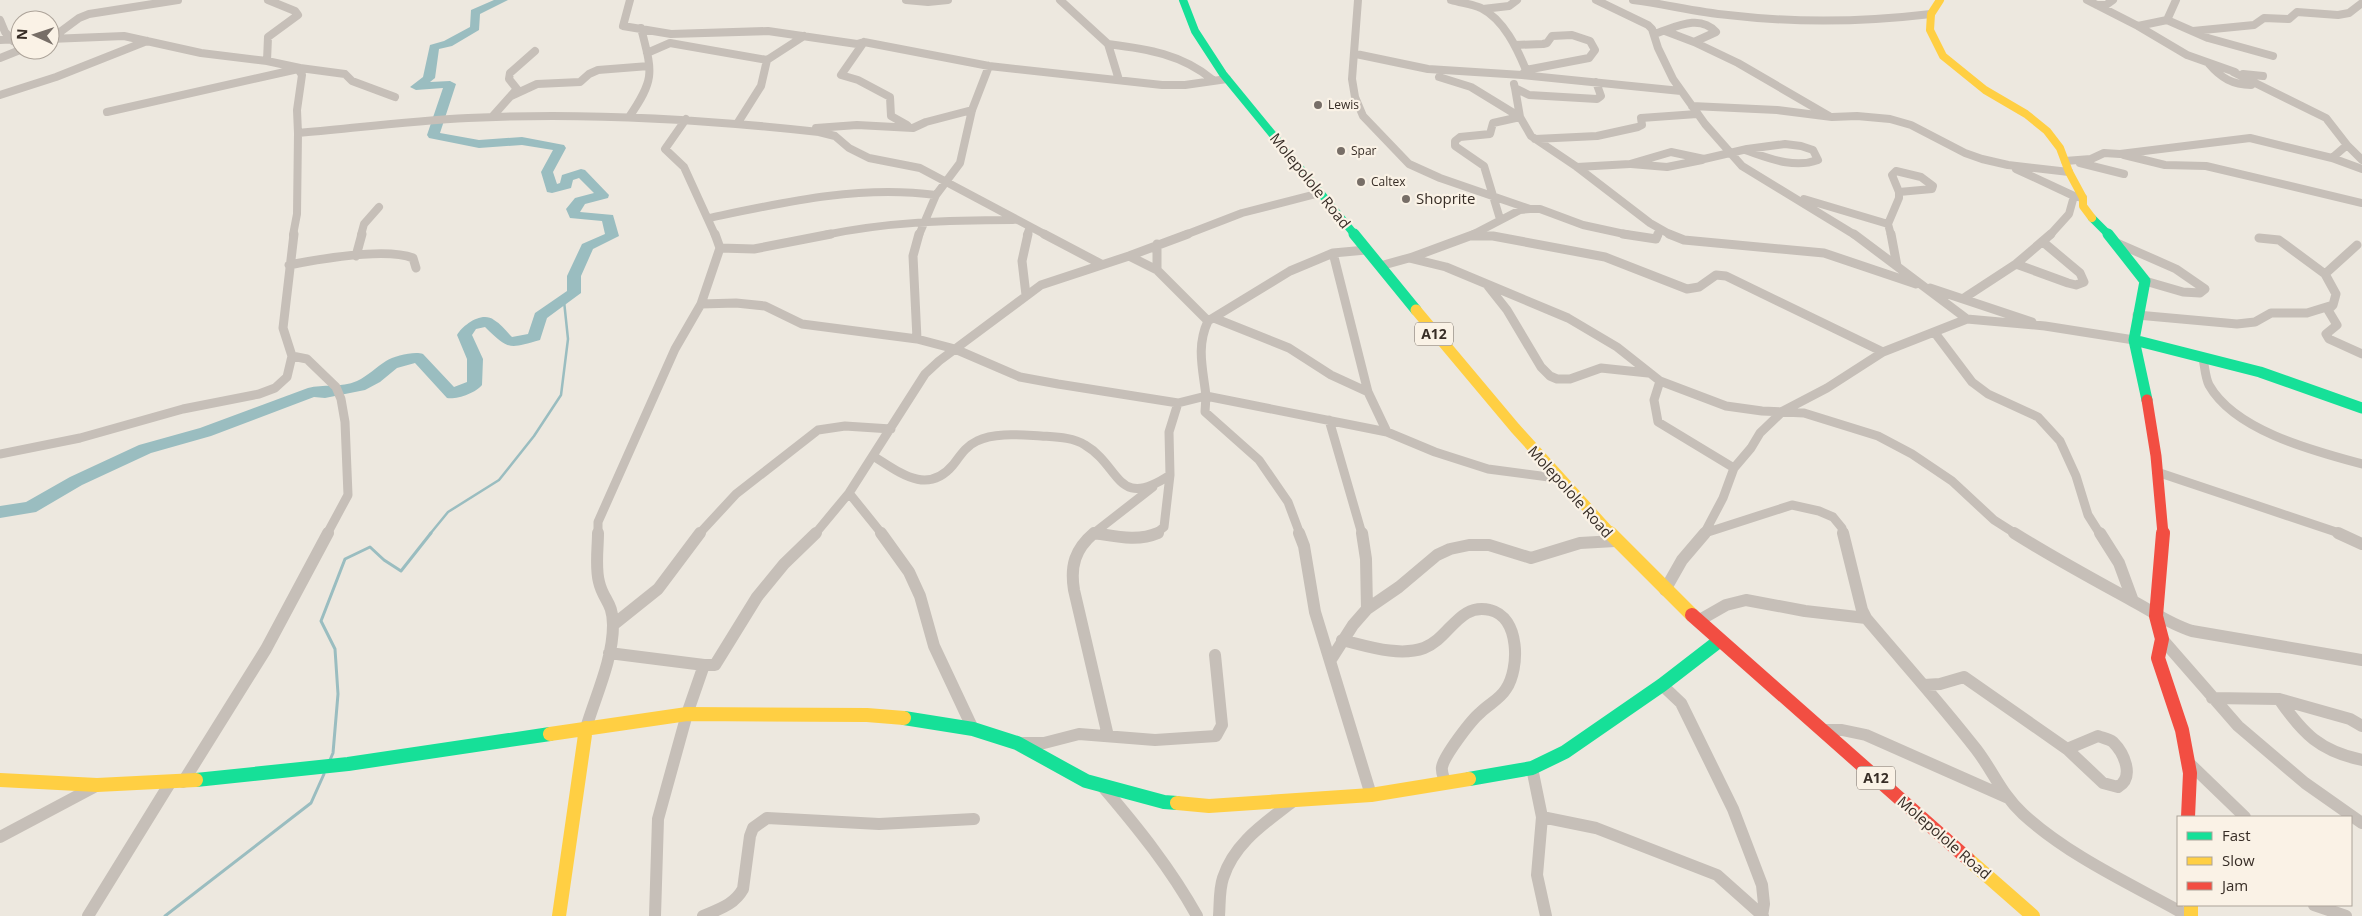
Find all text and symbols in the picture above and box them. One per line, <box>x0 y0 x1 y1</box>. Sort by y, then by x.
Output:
north arrow <box>10 10 60 60</box>
text: N <box>12 28 31 40</box>
place label: Lewis <box>1328 96 1359 113</box>
marker: Lewis <box>1312 99 1324 111</box>
street label: Molepolole Road <box>1266 128 1356 232</box>
place label: Spar <box>1351 142 1377 159</box>
marker: Spar <box>1335 145 1347 157</box>
place label: Caltex <box>1371 173 1406 190</box>
marker: Caltex <box>1355 176 1367 188</box>
place label: Shoprite <box>1416 188 1475 208</box>
marker: Shoprite <box>1400 193 1412 205</box>
road number: A12 <box>1415 322 1453 346</box>
street label: Molepolole Road <box>1524 441 1618 542</box>
road number: A12 <box>1857 766 1895 790</box>
street label: Molepolole Road <box>1894 791 1996 883</box>
legend <box>2177 816 2352 906</box>
text: Fast <box>2222 825 2251 845</box>
text: Slow <box>2222 850 2255 870</box>
text: Jam <box>2220 875 2248 895</box>

